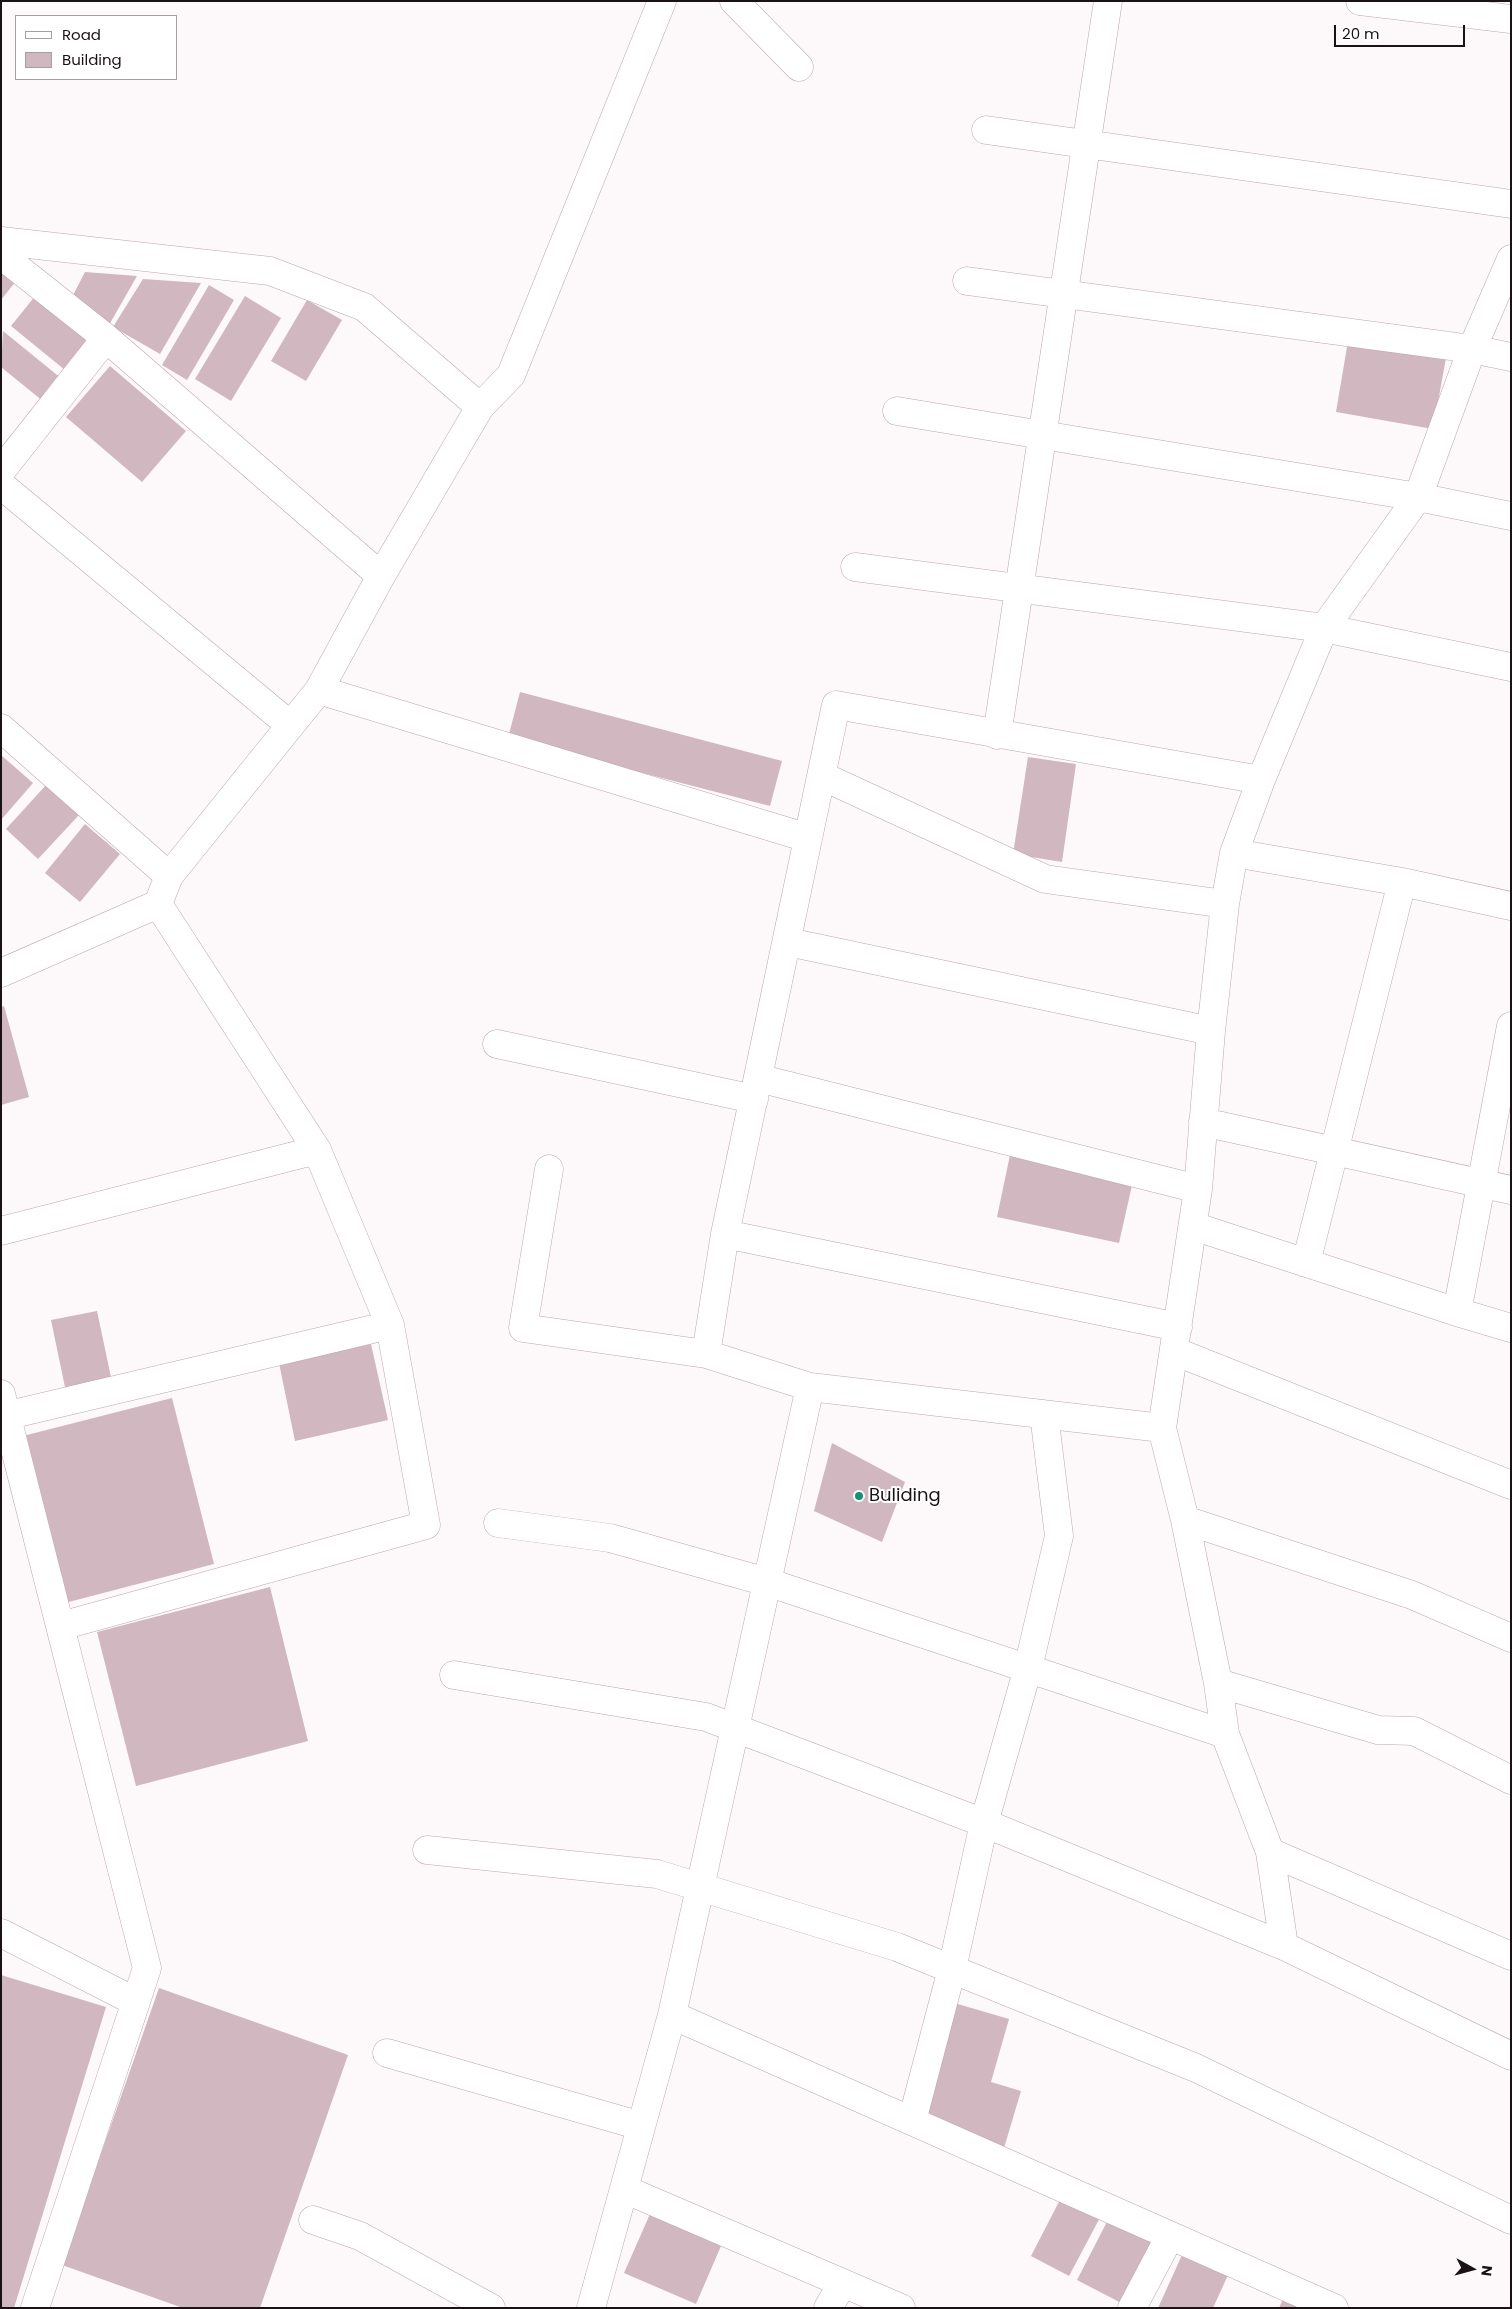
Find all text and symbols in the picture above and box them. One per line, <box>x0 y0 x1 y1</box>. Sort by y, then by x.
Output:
legend <box>15 15 178 80</box>
scale bar <box>1337 15 1468 47</box>
text: 20 m <box>1342 23 1380 44</box>
text: Road <box>62 24 101 45</box>
text: Building <box>62 49 122 70</box>
place label: Buliding <box>869 1485 941 1507</box>
marker: Buliding <box>853 1490 865 1502</box>
north arrow <box>1447 2244 1497 2294</box>
text: N <box>1476 2264 1497 2277</box>

